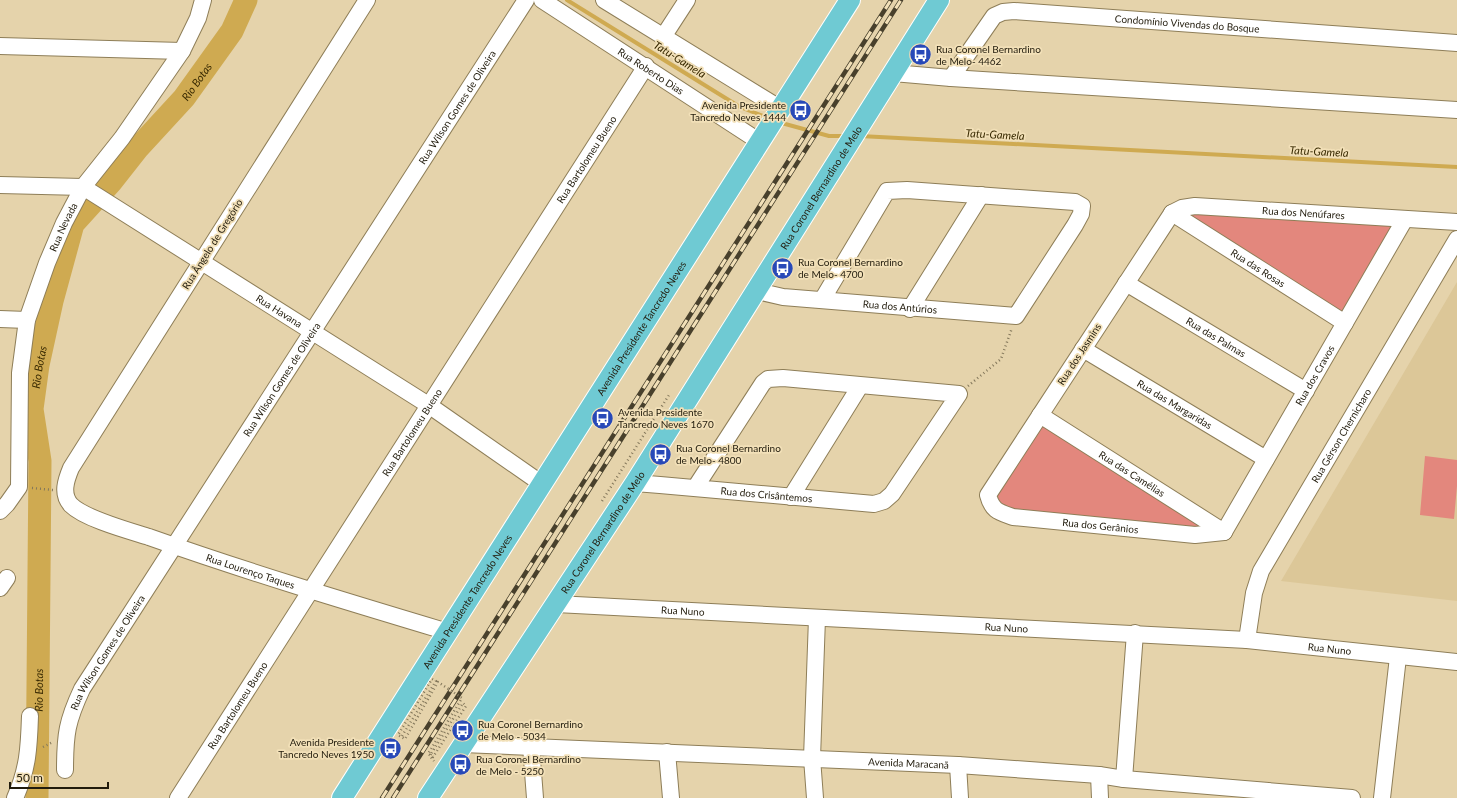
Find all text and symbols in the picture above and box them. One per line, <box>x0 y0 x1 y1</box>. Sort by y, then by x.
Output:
street label: Condomínio Vivendas do Bosque <box>1114 12 1260 35</box>
water label: Tatu-Gamela <box>652 38 709 80</box>
bus stop icon: Rua Coronel Bernardino de Melo- 4462 <box>908 42 934 68</box>
place label: Rua Coronel Bernardino de Melo- 4462 <box>936 43 1041 67</box>
street label: Rua Roberto Dias <box>616 45 686 97</box>
street label: Rua Wilson Gomes de Oliveira <box>416 48 498 166</box>
water label: Rio Botas <box>178 59 214 103</box>
bus stop icon: Avenida Presidente Tancredo Neves 1444 <box>788 98 814 124</box>
place label: Avenida Presidente Tancredo Neves 1444 <box>690 99 786 123</box>
street label: Rua Bartolomeu Bueno <box>554 113 619 205</box>
street label: Rua Coronel Bernardino de Melo <box>778 123 864 251</box>
water label: Tatu-Gamela <box>965 126 1025 142</box>
water label: Tatu-Gamela <box>1289 143 1349 159</box>
street label: Rua Ângelo de Gregório <box>179 196 245 291</box>
street label: Rua Nevada <box>47 201 80 253</box>
street label: Rua dos Nenúfares <box>1262 204 1345 221</box>
street label: Rua das Rosas <box>1229 246 1287 289</box>
bus stop icon: Rua Coronel Bernardino de Melo- 4700 <box>770 255 796 281</box>
place label: Rua Coronel Bernardino de Melo- 4700 <box>798 256 903 280</box>
street label: Avenida Presidente Tancredo Neves <box>594 259 688 397</box>
street label: Rua Havana <box>254 292 304 330</box>
street label: Rua dos Antúrios <box>862 298 938 316</box>
street label: Rua das Palmas <box>1184 315 1248 360</box>
street label: Rua Wilson Gomes de Oliveira <box>240 320 323 439</box>
street label: Rua dos Jasmins <box>1055 321 1103 387</box>
street label: Rua dos Cravos <box>1293 343 1337 408</box>
water label: Rio Botas <box>28 344 49 389</box>
street label: Rua das Margaridas <box>1135 377 1214 431</box>
street label: Rua Bartolomeu Bueno <box>379 386 444 478</box>
street label: Rua Gérson Chernicharo <box>1309 386 1374 485</box>
bus stop icon: Avenida Presidente Tancredo Neves 1670 <box>589 405 615 431</box>
place label: Avenida Presidente Tancredo Neves 1670 <box>618 406 714 430</box>
bus stop icon: Rua Coronel Bernardino de Melo- 4800 <box>647 441 673 467</box>
place label: Rua Coronel Bernardino de Melo- 4800 <box>676 442 781 466</box>
street label: Rua das Camélias <box>1097 448 1167 499</box>
street label: Rua Coronel Bernardino de Melo <box>558 469 647 595</box>
street label: Rua dos Crisântemos <box>720 484 813 505</box>
street label: Rua dos Gerânios <box>1062 516 1139 535</box>
street label: Avenida Presidente Tancredo Neves <box>420 532 514 671</box>
street label: Rua Lourenço Taques <box>205 551 296 591</box>
street label: Rua Wilson Gomes de Oliveira <box>68 593 147 712</box>
street label: Rua Nuno <box>661 603 705 618</box>
street label: Rua Nuno <box>984 620 1029 635</box>
street label: Rua Nuno <box>1307 640 1352 657</box>
street label: Rua Bartolomeu Bueno <box>205 659 270 751</box>
water label: Rio Botas <box>31 668 45 712</box>
bus stop icon: Rua Coronel Bernardino de Melo - 5034 <box>450 717 476 743</box>
place label: Rua Coronel Bernardino de Melo - 5034 <box>478 718 583 742</box>
bus stop icon: Avenida Presidente Tancredo Neves 1950 <box>377 735 403 761</box>
place label: Avenida Presidente Tancredo Neves 1950 <box>278 736 374 760</box>
bus stop icon: Rua Coronel Bernardino de Melo - 5250 <box>447 752 473 778</box>
place label: Rua Coronel Bernardino de Melo - 5250 <box>476 753 581 777</box>
street label: Avenida Maracanã <box>868 755 949 771</box>
scale bar <box>10 764 108 790</box>
text: 50 m <box>16 770 43 785</box>

